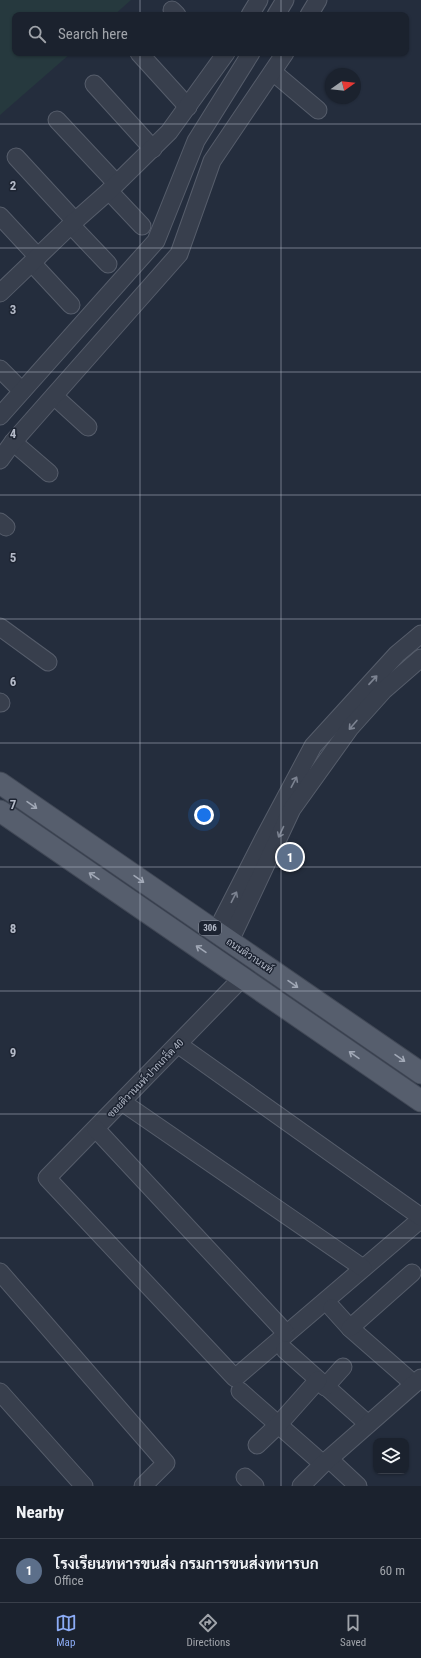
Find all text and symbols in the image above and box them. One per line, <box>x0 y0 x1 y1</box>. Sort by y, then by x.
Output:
search box <box>12 12 409 56</box>
icon: search <box>26 23 48 45</box>
text: Search here <box>58 25 128 43</box>
north arrow <box>325 68 361 104</box>
text: 2 <box>10 178 17 193</box>
text: 3 <box>10 302 16 317</box>
text: 4 <box>10 426 17 441</box>
text: 5 <box>10 550 17 565</box>
text: 6 <box>10 674 17 689</box>
one-way arrow <box>368 675 378 685</box>
one-way arrow <box>349 719 358 730</box>
one-way arrow <box>290 776 298 788</box>
text: 7 <box>10 797 17 812</box>
one-way arrow <box>26 801 37 809</box>
your location <box>194 805 214 825</box>
one-way arrow <box>277 826 284 838</box>
pin: 1 <box>277 842 303 872</box>
one-way arrow <box>88 871 100 879</box>
one-way arrow <box>133 875 144 883</box>
one-way arrow <box>230 891 238 903</box>
text: 8 <box>10 921 16 936</box>
road number: 306 <box>199 921 221 935</box>
street label: ถนนติวานนท์ <box>224 934 276 975</box>
one-way arrow <box>196 945 207 953</box>
one-way arrow <box>287 980 298 988</box>
street label: ซอยติวานนท์-ปากเกร็ด 40 <box>104 1035 186 1120</box>
text: 9 <box>10 1045 16 1060</box>
one-way arrow <box>349 1050 360 1059</box>
one-way arrow <box>394 1054 405 1062</box>
map controls <box>373 1438 409 1474</box>
button: layers <box>373 1438 409 1474</box>
text: Nearby <box>16 1502 64 1522</box>
text: โรงเรียนทหารขนส่ง กรมการขนส่งทหารบก <box>54 1555 319 1573</box>
text: 1 <box>26 1563 32 1578</box>
text: 60 m <box>379 1563 405 1578</box>
text: Office <box>54 1573 84 1588</box>
tab: Map <box>55 1612 77 1649</box>
tab: Directions <box>186 1612 230 1649</box>
tab: Saved <box>340 1612 366 1649</box>

